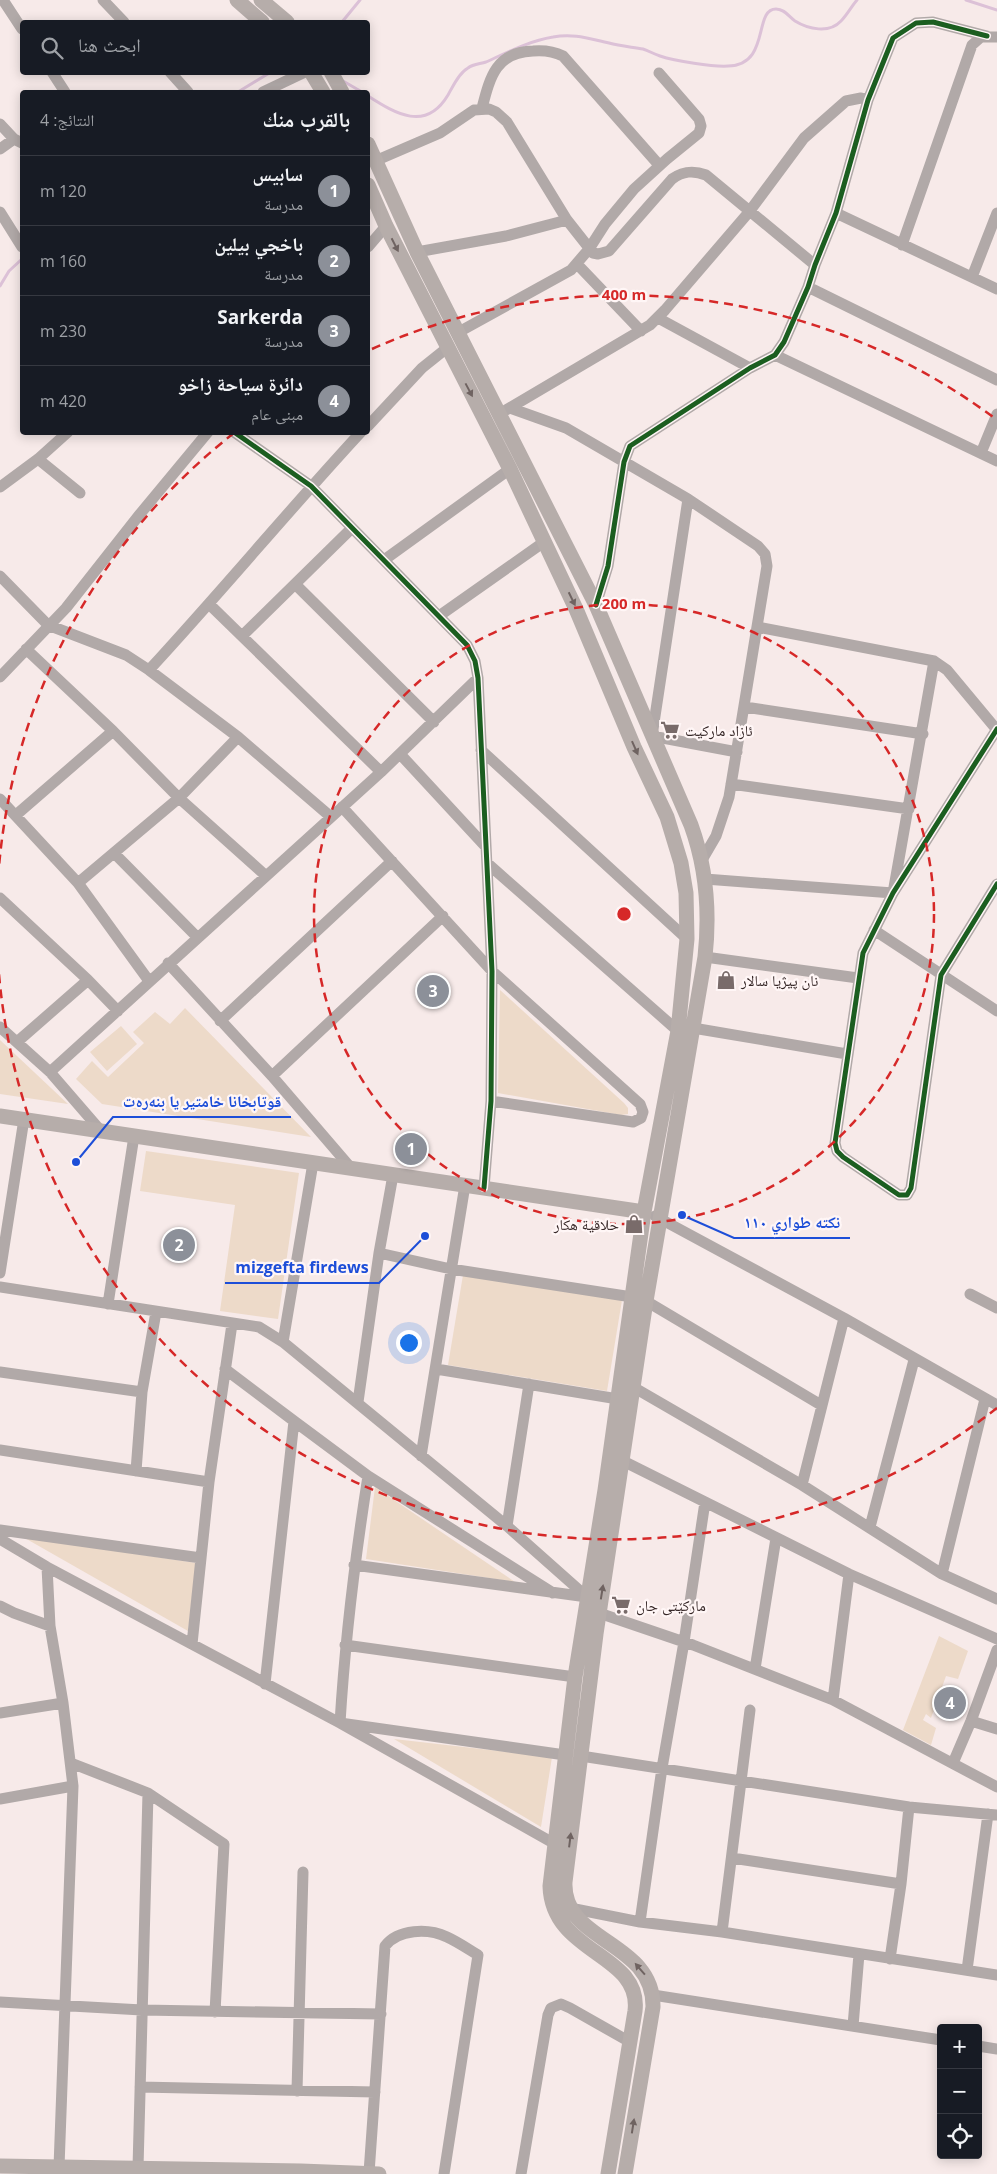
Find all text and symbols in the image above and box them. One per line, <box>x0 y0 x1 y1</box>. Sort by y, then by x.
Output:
search box <box>20 20 370 75</box>
text: ابحث هنا <box>78 32 141 58</box>
icon: search <box>38 34 66 62</box>
text: بالقرب منك <box>263 105 350 133</box>
text: النتائج: 4 <box>40 109 94 131</box>
text: سابيس <box>252 161 303 187</box>
text: 120 m <box>40 180 86 202</box>
text: 1 <box>329 180 339 202</box>
text: مدرسة <box>264 193 303 215</box>
text: باخجي بيلين <box>215 231 303 257</box>
one-way arrow <box>391 238 399 252</box>
text: 160 m <box>40 250 86 272</box>
text: 2 <box>329 250 339 272</box>
text: مدرسة <box>264 263 303 285</box>
text: 400 m <box>602 284 646 304</box>
text: Sarkerda <box>217 304 303 330</box>
text: 230 m <box>40 320 86 342</box>
text: 3 <box>329 320 339 342</box>
text: مدرسة <box>264 330 303 352</box>
text: دائرة سياحة زاخو <box>178 371 303 397</box>
one-way arrow <box>465 383 473 397</box>
text: 420 m <box>40 390 86 412</box>
text: 4 <box>329 390 339 412</box>
text: مبنى عام <box>251 403 303 425</box>
one-way arrow <box>568 592 576 606</box>
text: 200 m <box>602 593 646 613</box>
supermarket icon: ئازاد ماركيت <box>659 719 681 741</box>
place label: ئازاد ماركيت <box>685 720 753 740</box>
one-way arrow <box>631 741 639 755</box>
centre of rings <box>615 905 633 923</box>
shop icon: نان پيژيا سالار <box>715 969 737 991</box>
place label: نان پيژيا سالار <box>740 970 818 991</box>
pin: 3 <box>417 972 449 1010</box>
callout: قوتابخانا خامتیر یا بنەرەت <box>113 1086 291 1117</box>
text: قوتابخانا خامتیر یا بنەرەت <box>123 1090 281 1112</box>
pin: 1 <box>395 1130 427 1168</box>
callout: نكته طواري ١١٠ <box>734 1207 850 1238</box>
text: نكته طواري ١١٠ <box>744 1211 840 1235</box>
shop icon: حلاقية هكار <box>623 1213 645 1235</box>
place label: حلاقية هكار <box>553 1214 619 1234</box>
pin: 2 <box>163 1226 195 1264</box>
callout: mizgefta firdews <box>225 1252 379 1283</box>
text: mizgefta firdews <box>235 1256 369 1278</box>
your location <box>396 1330 422 1356</box>
one-way arrow <box>599 1584 607 1600</box>
supermarket icon: مارکێتی جان <box>610 1594 632 1616</box>
place label: مارکێتی جان <box>636 1595 706 1616</box>
pin: 4 <box>934 1684 966 1722</box>
one-way arrow <box>566 1832 574 1848</box>
one-way arrow <box>634 1963 646 1975</box>
map controls <box>937 2024 982 2159</box>
button: + <box>937 2024 982 2069</box>
button: − <box>937 2069 982 2114</box>
button: locate <box>937 2114 982 2159</box>
one-way arrow <box>630 2118 638 2134</box>

